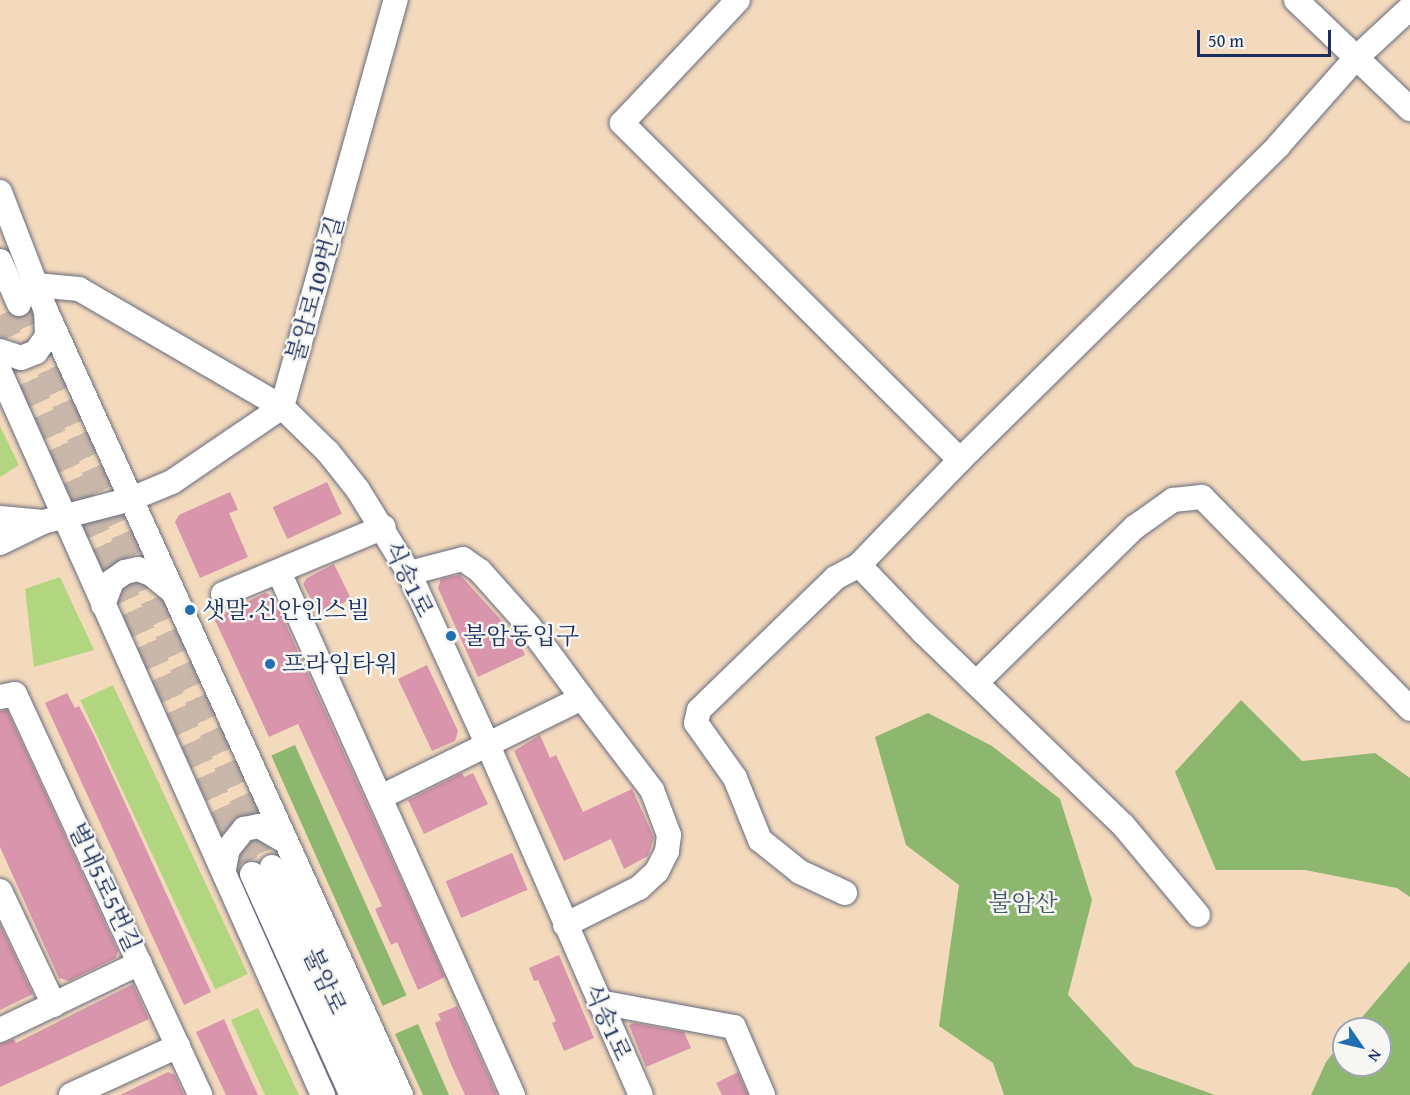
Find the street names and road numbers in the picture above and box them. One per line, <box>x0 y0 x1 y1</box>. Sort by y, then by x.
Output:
street label: 불암로109번길 <box>280 213 350 365</box>
street label: 식송1로 <box>378 536 440 622</box>
street label: 별내5로5번길 <box>63 818 147 956</box>
street label: 불암로 <box>297 943 353 1019</box>
street label: 식송1로 <box>578 979 638 1065</box>

